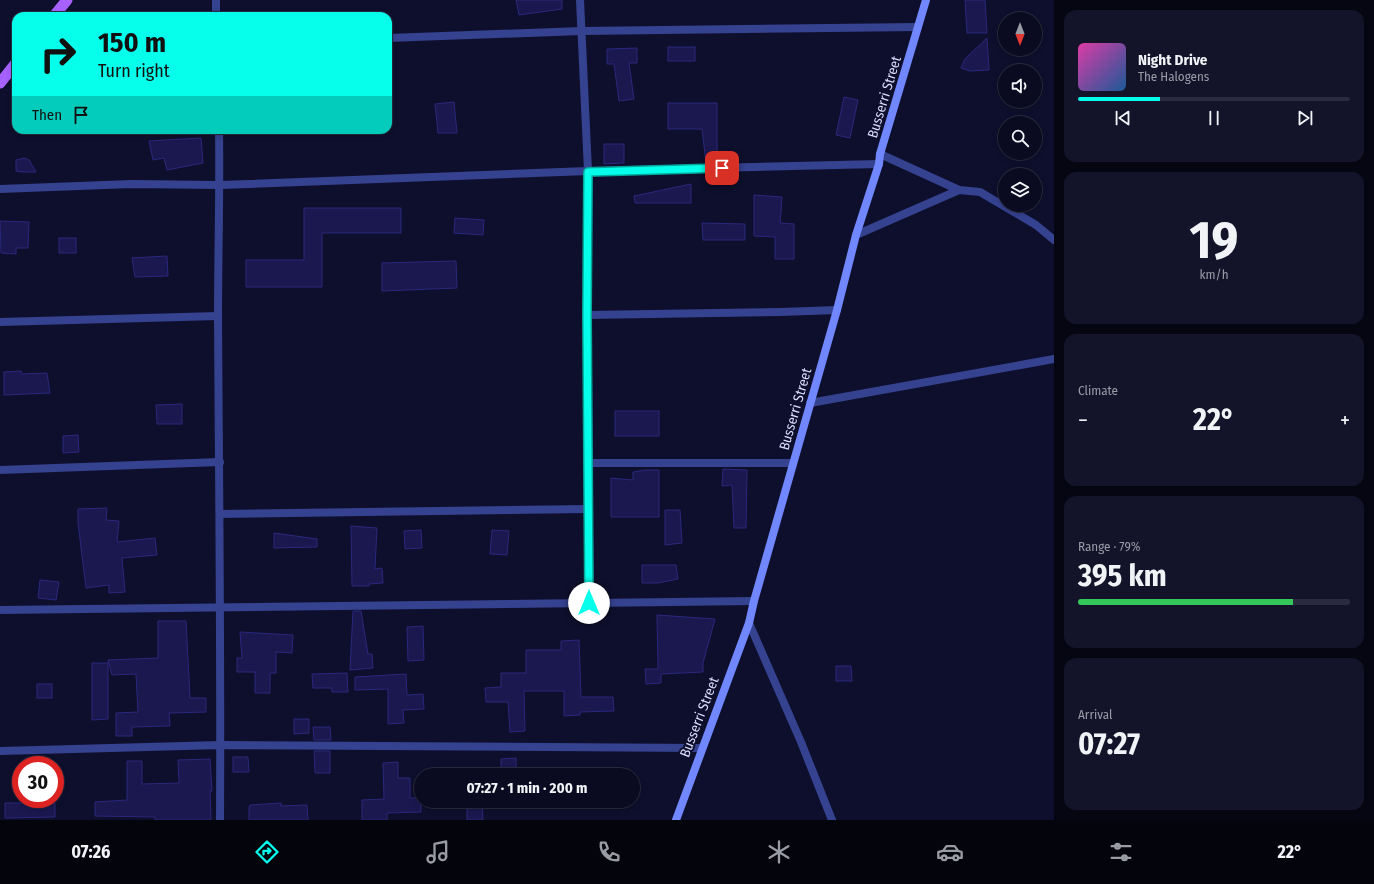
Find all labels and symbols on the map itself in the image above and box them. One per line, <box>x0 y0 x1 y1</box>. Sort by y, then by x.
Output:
north arrow <box>998 12 1042 56</box>
street label: Busserri Street <box>864 54 905 140</box>
pin <box>705 151 739 185</box>
street label: Busserri Street <box>776 366 815 452</box>
position arrow <box>568 582 610 624</box>
street label: Busserri Street <box>676 674 723 760</box>
speed limit sign: 30 <box>12 756 64 808</box>

